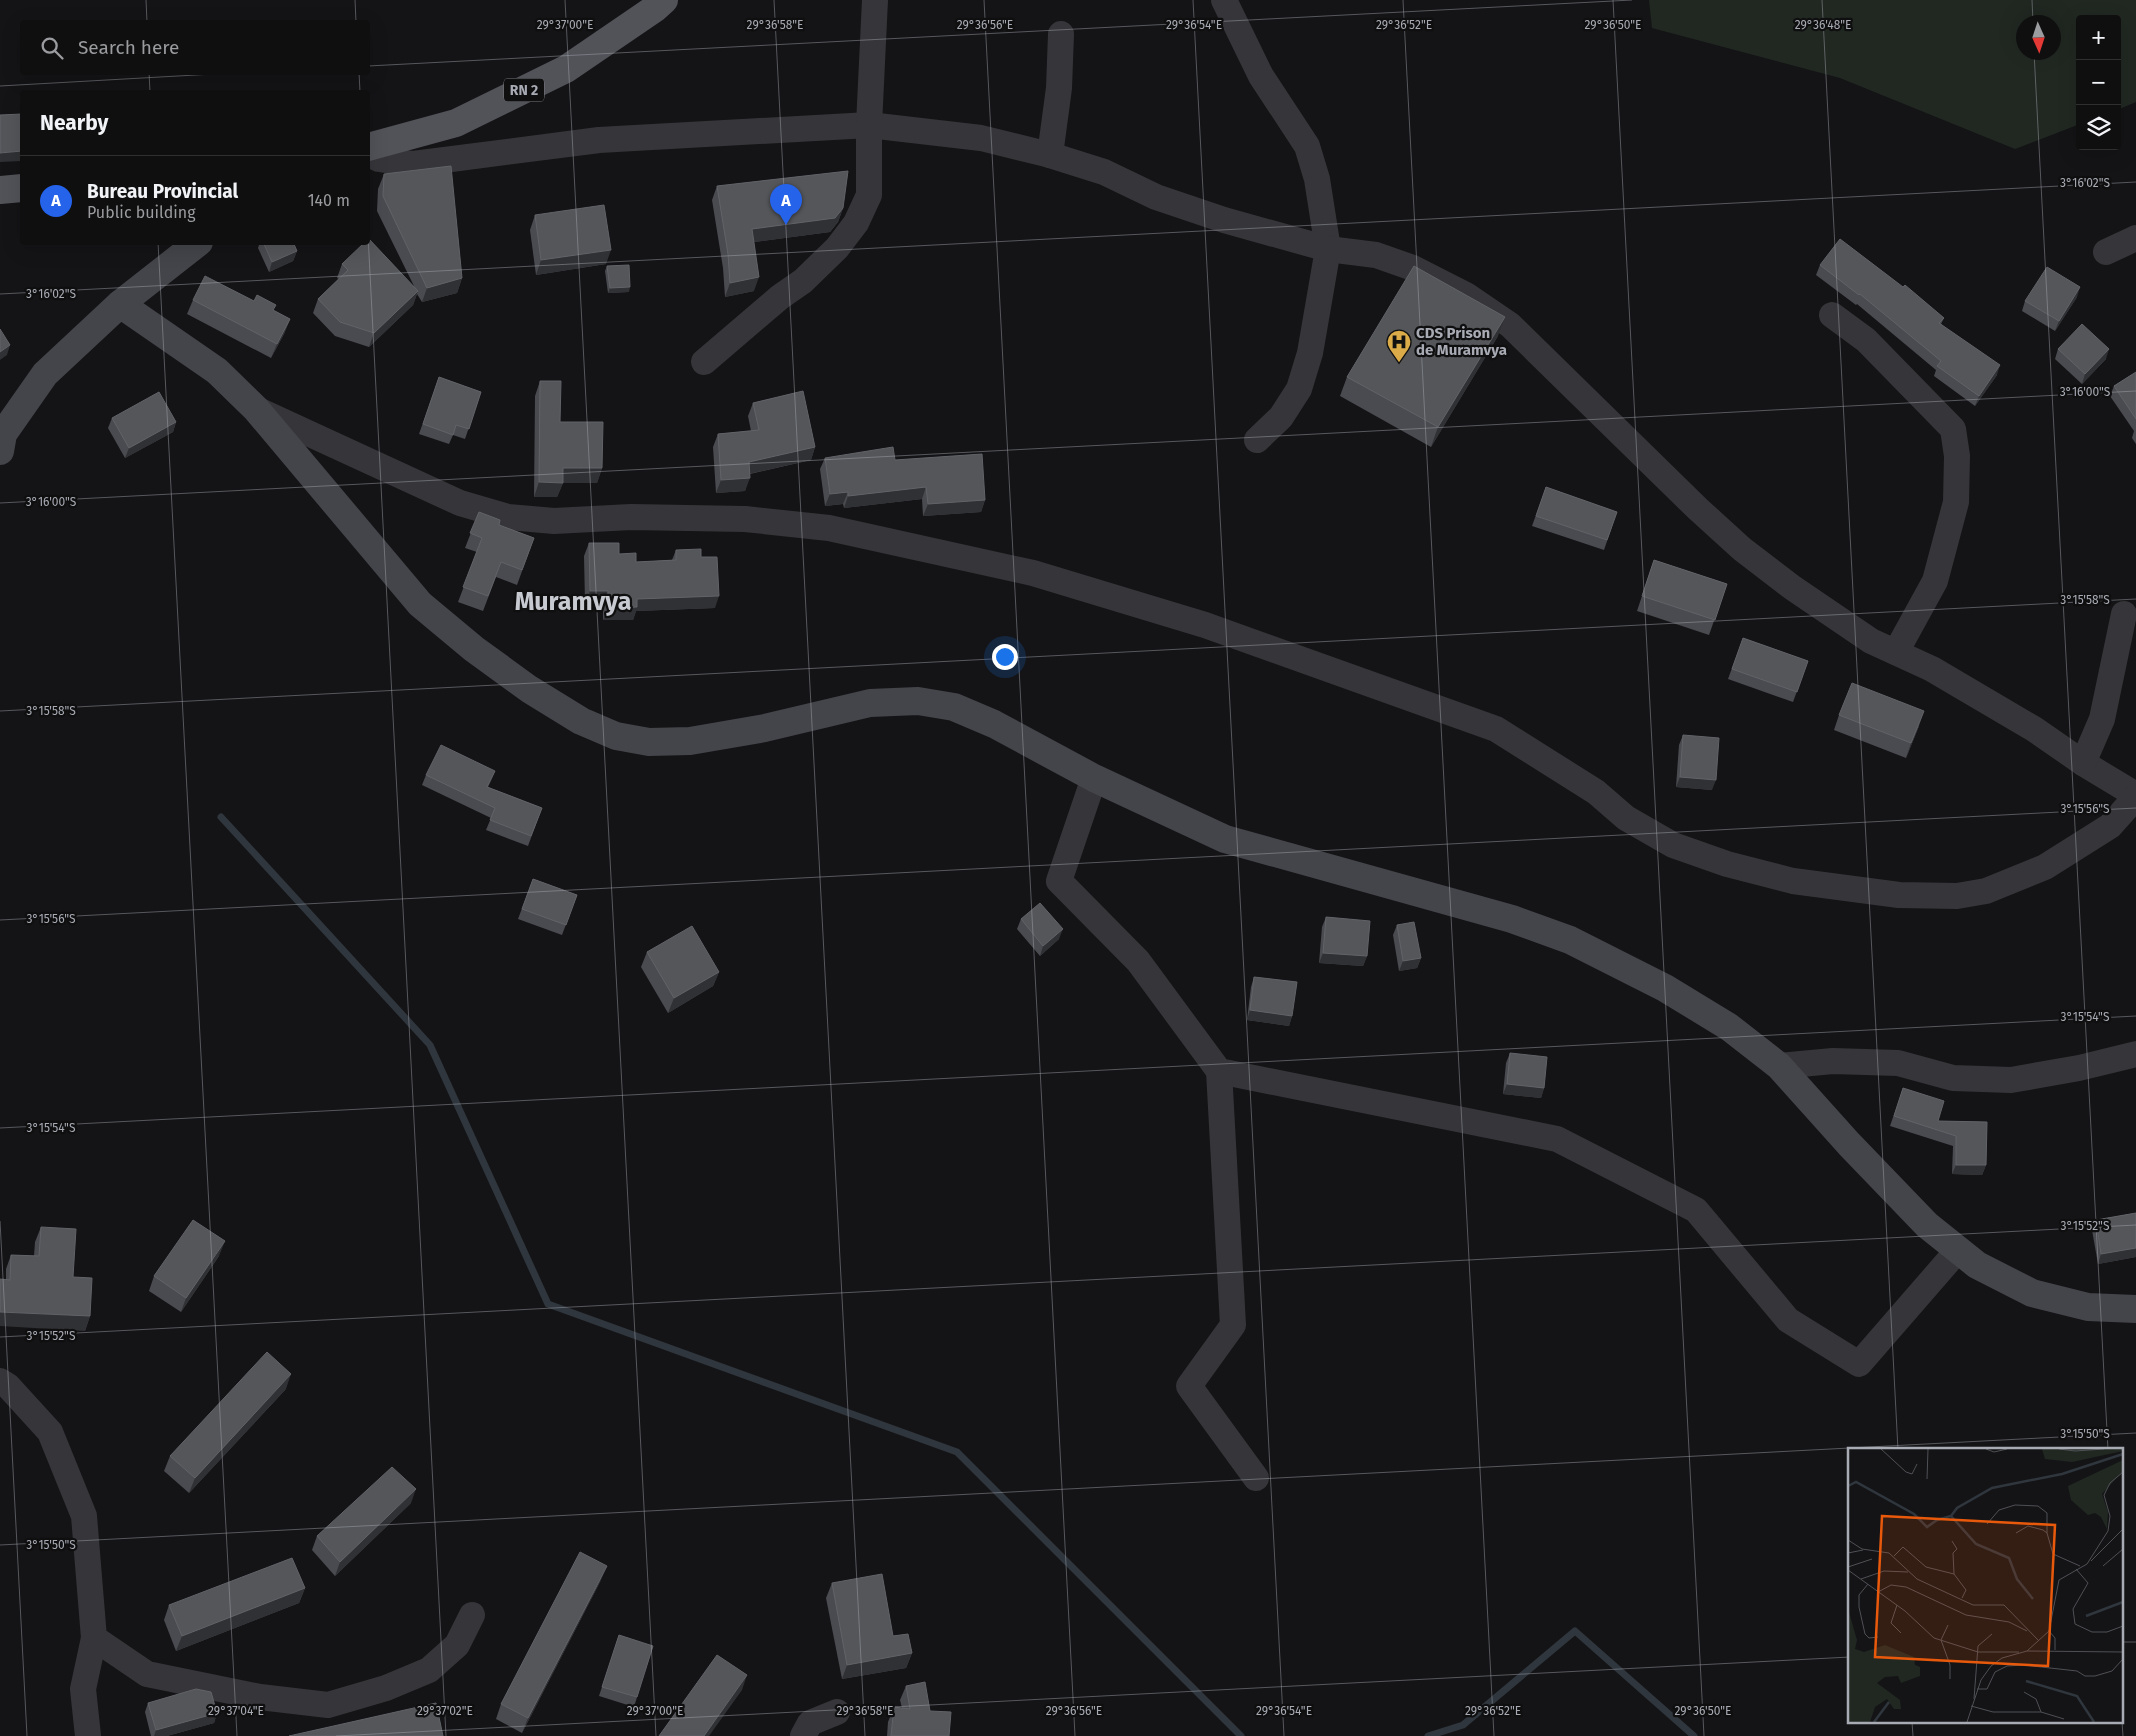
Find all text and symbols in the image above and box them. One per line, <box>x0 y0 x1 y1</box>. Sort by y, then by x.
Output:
north arrow <box>2016 15 2061 60</box>
map controls <box>2076 15 2121 150</box>
button: + <box>2076 15 2121 60</box>
text: 29°37'00"E <box>537 18 593 32</box>
text: 29°36'58"E <box>747 18 803 32</box>
text: 29°36'56"E <box>957 18 1013 32</box>
text: 29°36'54"E <box>1166 18 1222 32</box>
text: 29°36'52"E <box>1376 18 1432 32</box>
text: 29°36'50"E <box>1585 18 1641 32</box>
text: 29°36'48"E <box>1795 18 1851 32</box>
search box <box>20 20 370 75</box>
icon: search <box>38 34 66 62</box>
text: Search here <box>78 36 179 59</box>
button: − <box>2076 60 2121 105</box>
road number: RN 2 <box>504 78 544 102</box>
button: layers <box>2076 105 2121 150</box>
text: Nearby <box>40 110 108 136</box>
text: 3°16'02"S <box>2060 176 2110 190</box>
text: Bureau Provincial <box>87 180 238 203</box>
pin: A <box>770 184 802 225</box>
text: A <box>51 191 61 210</box>
text: 140 m <box>308 191 350 210</box>
text: Public building <box>87 203 195 222</box>
text: 3°16'02"S <box>26 287 76 301</box>
place label: CDS Prison de Muramvya <box>1416 324 1507 359</box>
hospital icon: CDS Prison de Muramvya <box>1386 329 1412 363</box>
text: 3°16'00"S <box>2060 385 2111 399</box>
text: 3°16'00"S <box>26 495 77 509</box>
district label: Muramvya <box>515 587 631 617</box>
text: 3°15'58"S <box>2060 593 2110 607</box>
your location <box>992 644 1018 670</box>
text: 3°15'58"S <box>26 704 76 718</box>
text: 3°15'56"S <box>2060 802 2110 816</box>
text: 3°15'56"S <box>26 912 76 926</box>
text: 3°15'54"S <box>2061 1010 2110 1024</box>
text: 3°15'54"S <box>27 1121 76 1135</box>
text: 3°15'52"S <box>2061 1219 2110 1233</box>
text: 3°15'52"S <box>27 1329 76 1343</box>
text: 3°15'50"S <box>2060 1427 2110 1441</box>
inset map <box>1848 1448 2124 1724</box>
text: 3°15'50"S <box>26 1538 76 1552</box>
text: 29°37'04"E <box>208 1704 264 1718</box>
text: 29°37'02"E <box>417 1704 473 1718</box>
text: 29°37'00"E <box>627 1704 683 1718</box>
text: 29°36'58"E <box>837 1704 893 1718</box>
text: 29°36'56"E <box>1046 1704 1102 1718</box>
text: 29°36'54"E <box>1256 1704 1312 1718</box>
text: 29°36'52"E <box>1465 1704 1521 1718</box>
text: 29°36'50"E <box>1675 1704 1731 1718</box>

